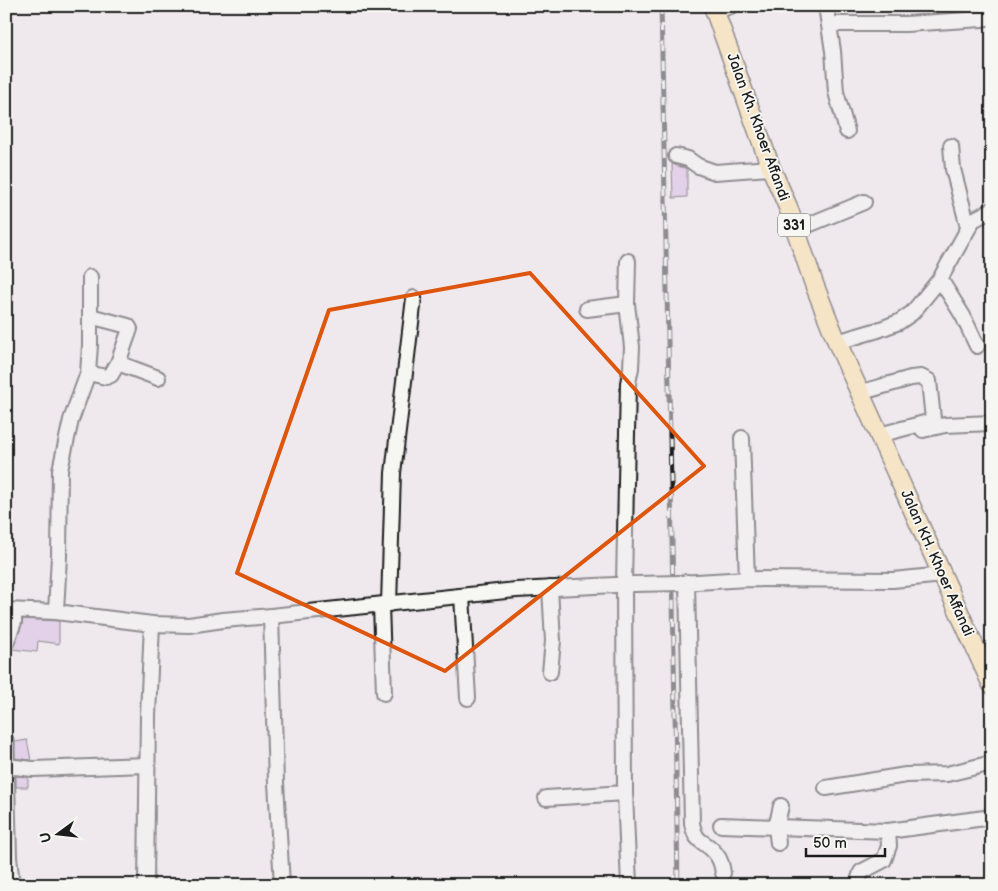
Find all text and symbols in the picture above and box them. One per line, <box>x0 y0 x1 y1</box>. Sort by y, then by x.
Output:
street label: Jalan Kh. Khoer Affandi <box>722 51 794 203</box>
road number: 331 <box>778 214 810 236</box>
street label: Jalan KH. Khoer Affandi <box>896 487 978 639</box>
north arrow <box>32 808 82 858</box>
scale bar <box>806 826 884 858</box>
text: U <box>36 830 55 844</box>
text: 50 m <box>813 834 847 853</box>

